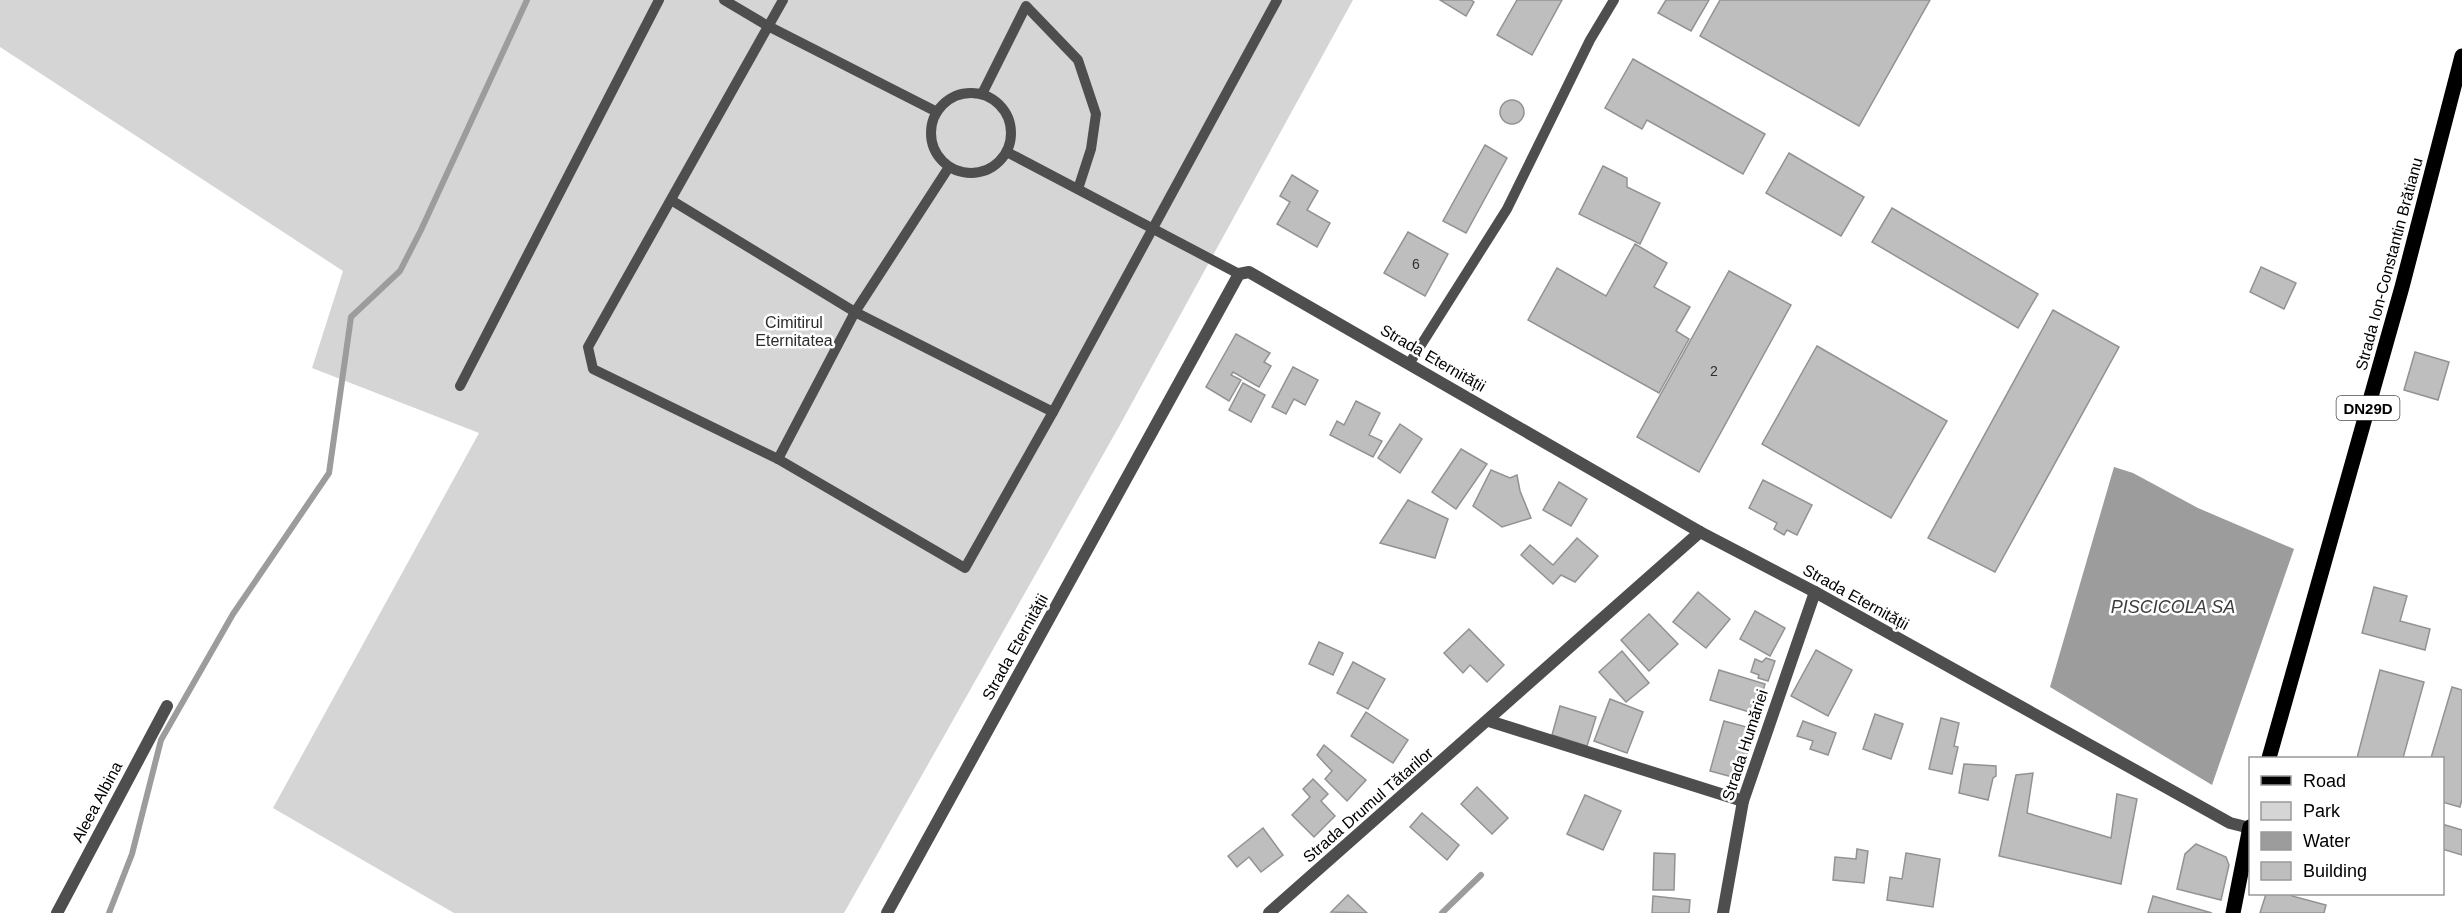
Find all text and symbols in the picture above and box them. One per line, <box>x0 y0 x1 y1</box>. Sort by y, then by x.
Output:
street label: Strada Ion-Constantin Brătianu <box>2352 156 2426 372</box>
house number: 6 <box>1412 256 1420 272</box>
park label: Cimitirul Eternitatea <box>755 314 833 349</box>
street label: Strada Eternității <box>1378 321 1488 395</box>
house number: 2 <box>1710 363 1718 379</box>
road number: DN29D <box>2336 396 2400 420</box>
street label: Strada Eternității <box>1800 561 1912 633</box>
street label: Strada Eternității <box>979 591 1051 703</box>
water label: PISCICOLA SA <box>2111 597 2235 617</box>
street label: Strada Humăriei <box>1719 687 1771 803</box>
street label: Strada Drumul Tătarilor <box>1300 744 1437 866</box>
legend <box>2249 757 2444 895</box>
street label: Aleea Albina <box>69 759 125 845</box>
text: Road <box>2303 771 2346 791</box>
text: Park <box>2303 801 2341 821</box>
text: Water <box>2303 831 2350 851</box>
text: Building <box>2303 861 2367 881</box>

